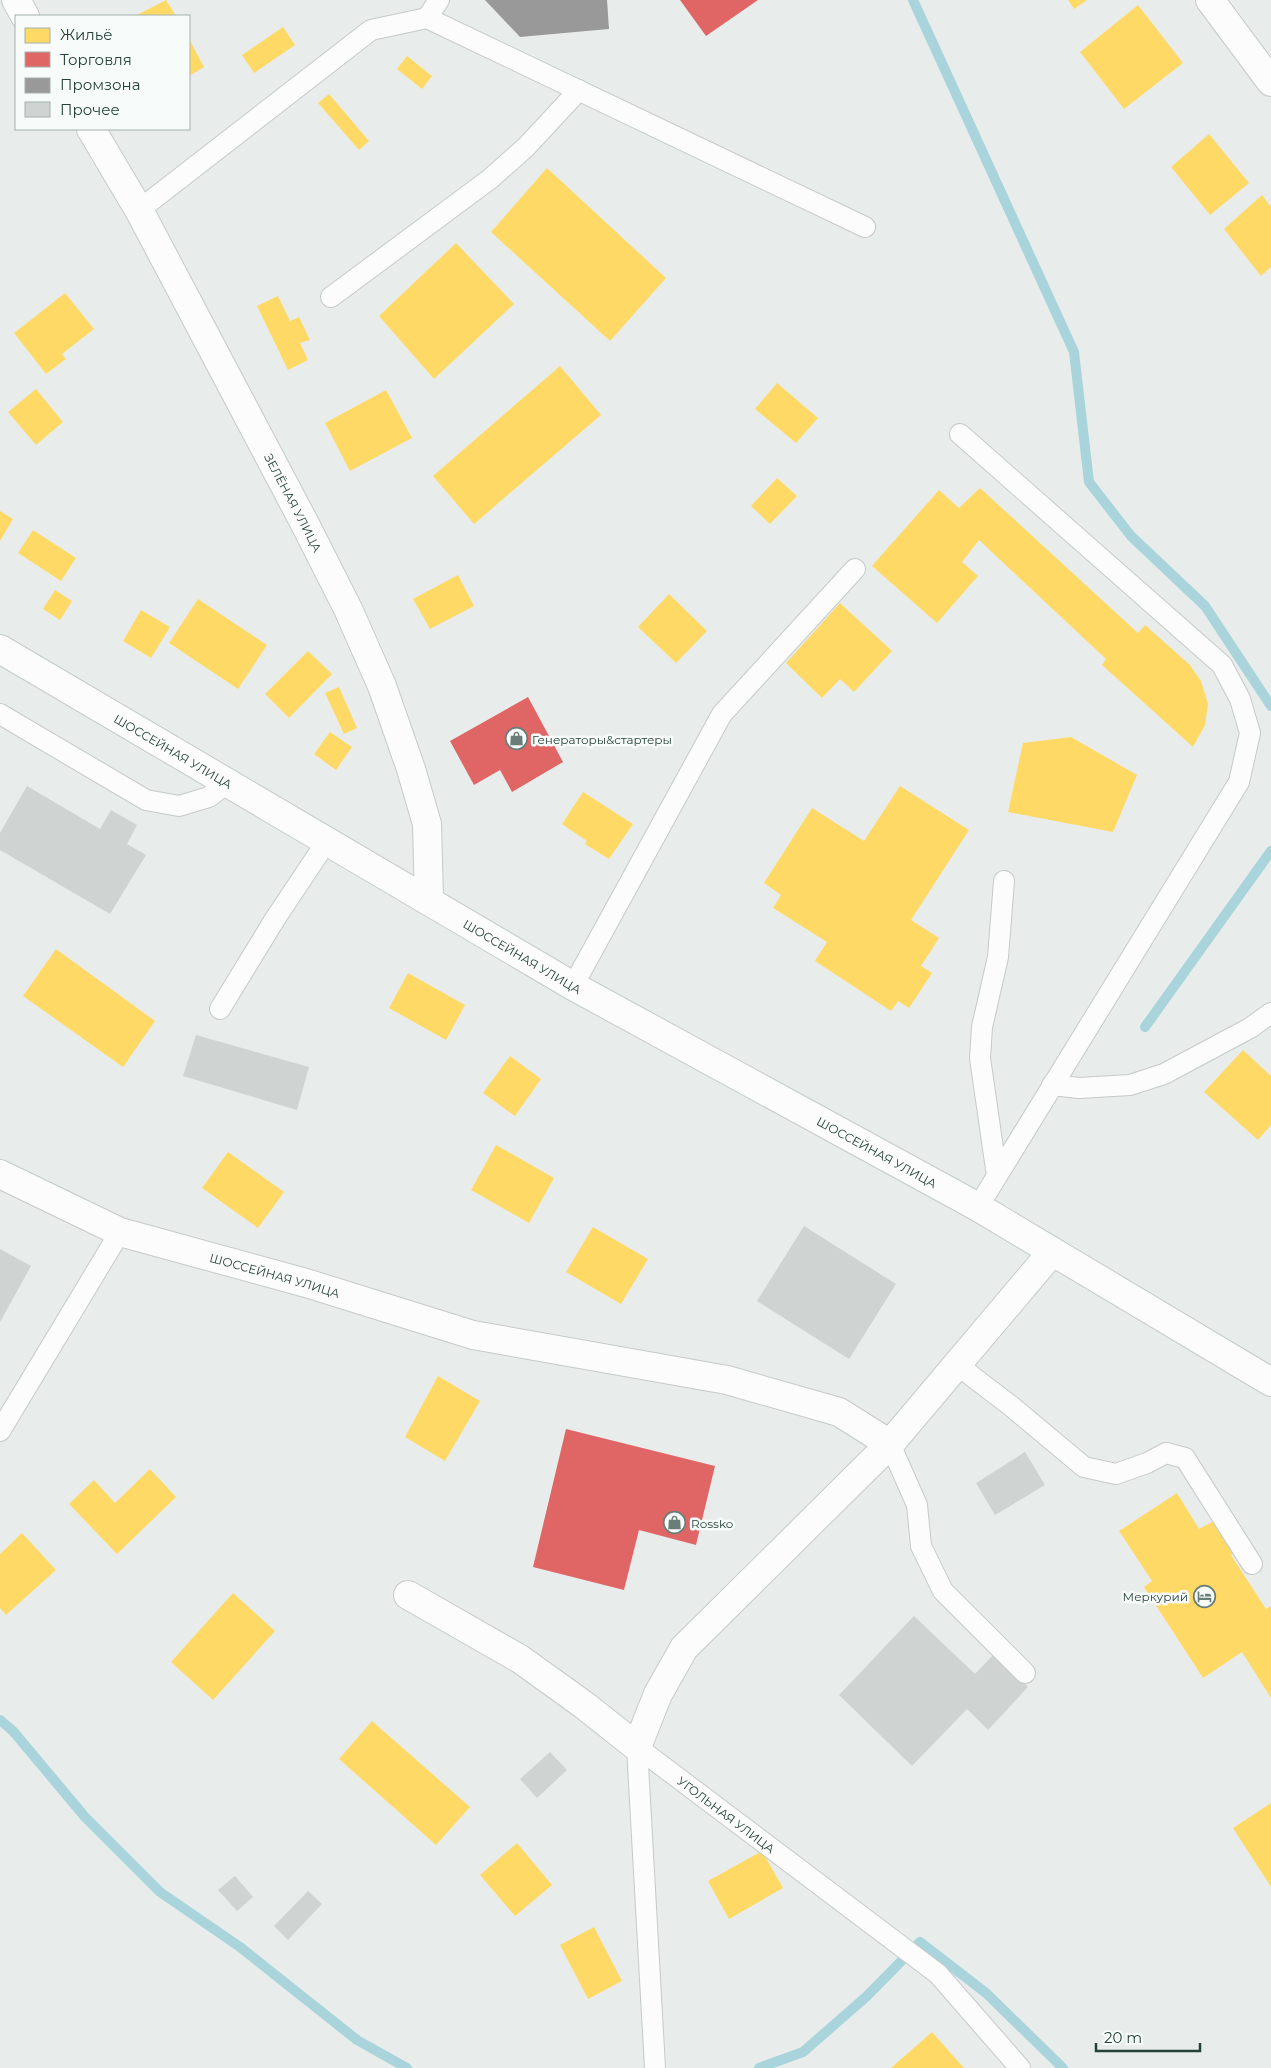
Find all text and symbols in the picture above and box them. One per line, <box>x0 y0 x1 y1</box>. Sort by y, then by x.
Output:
legend <box>15 15 190 130</box>
text: Жильё <box>60 25 113 44</box>
text: Торговля <box>60 50 132 69</box>
text: Промзона <box>60 75 140 94</box>
text: Прочее <box>60 100 120 119</box>
street label: ЗЕЛЁНАЯ УЛИЦА <box>261 451 325 554</box>
street label: ШОССЕЙНАЯ УЛИЦА <box>112 710 235 791</box>
shop icon: Генераторы&стартеры <box>504 727 528 751</box>
place label: Генераторы&стартеры <box>532 732 672 747</box>
street label: ШОССЕЙНАЯ УЛИЦА <box>461 916 584 997</box>
street label: ШОССЕЙНАЯ УЛИЦА <box>814 1113 940 1191</box>
street label: ШОССЕЙНАЯ УЛИЦА <box>208 1249 342 1301</box>
shop icon: Rossko <box>663 1511 687 1535</box>
place label: Rossko <box>691 1516 733 1531</box>
hotel icon: Меркурий <box>1192 1584 1216 1608</box>
place label: Меркурий <box>1123 1589 1188 1604</box>
street label: УГОЛЬНАЯ УЛИЦА <box>675 1773 778 1856</box>
scale bar <box>1096 2020 1200 2052</box>
text: 20 m <box>1104 2028 1142 2047</box>

